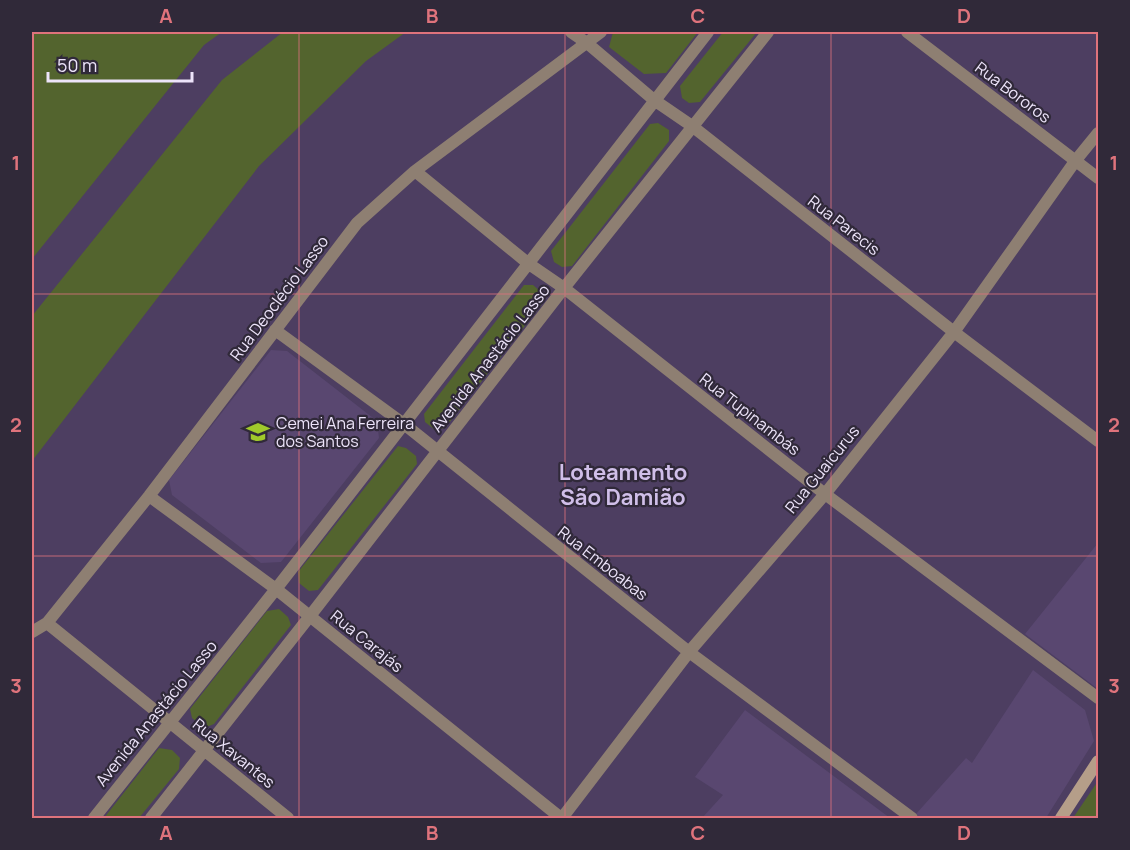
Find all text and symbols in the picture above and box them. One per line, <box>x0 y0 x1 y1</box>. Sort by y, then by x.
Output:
text: A <box>159 2 173 29</box>
text: B <box>426 2 439 29</box>
text: C <box>691 2 705 29</box>
text: D <box>957 2 971 29</box>
scale bar <box>48 45 192 83</box>
text: 50 m <box>57 53 97 77</box>
street label: Rua Bororos <box>971 56 1055 128</box>
text: 1 <box>12 149 20 176</box>
text: 1 <box>1110 149 1118 176</box>
street label: Rua Parecis <box>804 190 884 260</box>
street label: Rua Deoclécio Lasso <box>225 231 333 365</box>
street label: Avenida Anastácio Lasso <box>425 280 555 436</box>
street label: Rua Tupinambás <box>695 368 805 460</box>
text: 2 <box>10 411 22 438</box>
text: 2 <box>1108 411 1120 438</box>
place label: Cemei Ana Ferreira dos Santos <box>276 412 414 452</box>
school or university icon: Cemei Ana Ferreira dos Santos <box>245 419 271 445</box>
street label: Rua Guaicurus <box>780 420 864 518</box>
district label: Loteamento São Damião <box>559 457 687 512</box>
street label: Rua Emboabas <box>553 521 653 605</box>
street label: Rua Carajás <box>326 605 408 677</box>
street label: Avenida Anastácio Lasso <box>90 635 222 791</box>
text: 3 <box>10 672 22 699</box>
text: 3 <box>1108 672 1120 699</box>
street label: Rua Xavantes <box>188 713 280 793</box>
text: A <box>159 819 173 846</box>
text: B <box>426 819 439 846</box>
text: C <box>691 819 705 846</box>
text: D <box>957 819 971 846</box>

